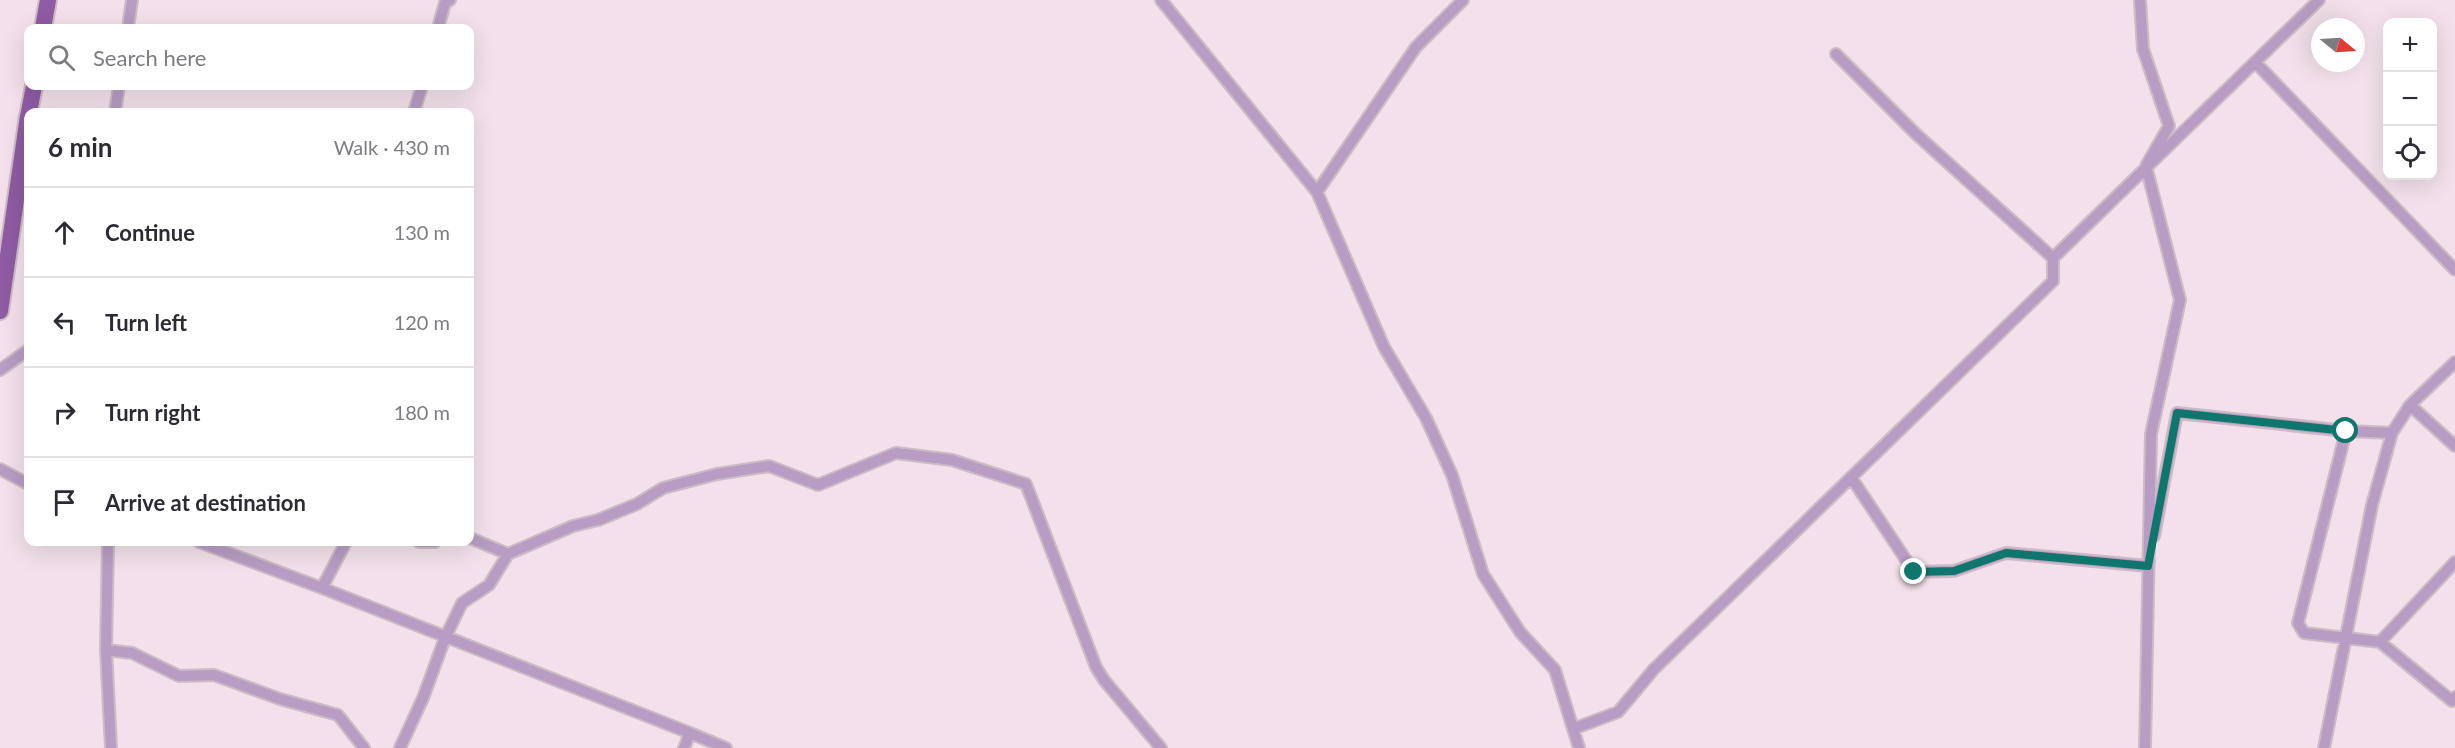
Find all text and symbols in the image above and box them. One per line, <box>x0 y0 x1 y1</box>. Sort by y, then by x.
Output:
north arrow <box>2311 18 2365 72</box>
map controls <box>2383 18 2437 180</box>
button: + <box>2383 18 2437 72</box>
search box <box>24 24 474 90</box>
icon: search <box>45 41 78 74</box>
text: Search here <box>93 44 206 71</box>
button: − <box>2383 72 2437 126</box>
button: locate <box>2383 126 2437 180</box>
text: 6 min <box>48 131 112 163</box>
text: Walk · 430 m <box>334 135 450 159</box>
icon: ahead <box>48 216 81 249</box>
text: Continue <box>105 219 195 246</box>
text: 130 m <box>394 220 450 244</box>
icon: left <box>48 306 81 339</box>
text: Turn left <box>105 309 187 336</box>
text: 120 m <box>394 310 450 334</box>
icon: right <box>48 396 81 429</box>
text: Turn right <box>105 399 200 426</box>
text: 180 m <box>394 400 450 424</box>
route start <box>2332 417 2358 443</box>
icon: arrive <box>48 486 81 519</box>
text: Arrive at destination <box>105 489 306 516</box>
route end <box>1900 558 1926 584</box>

